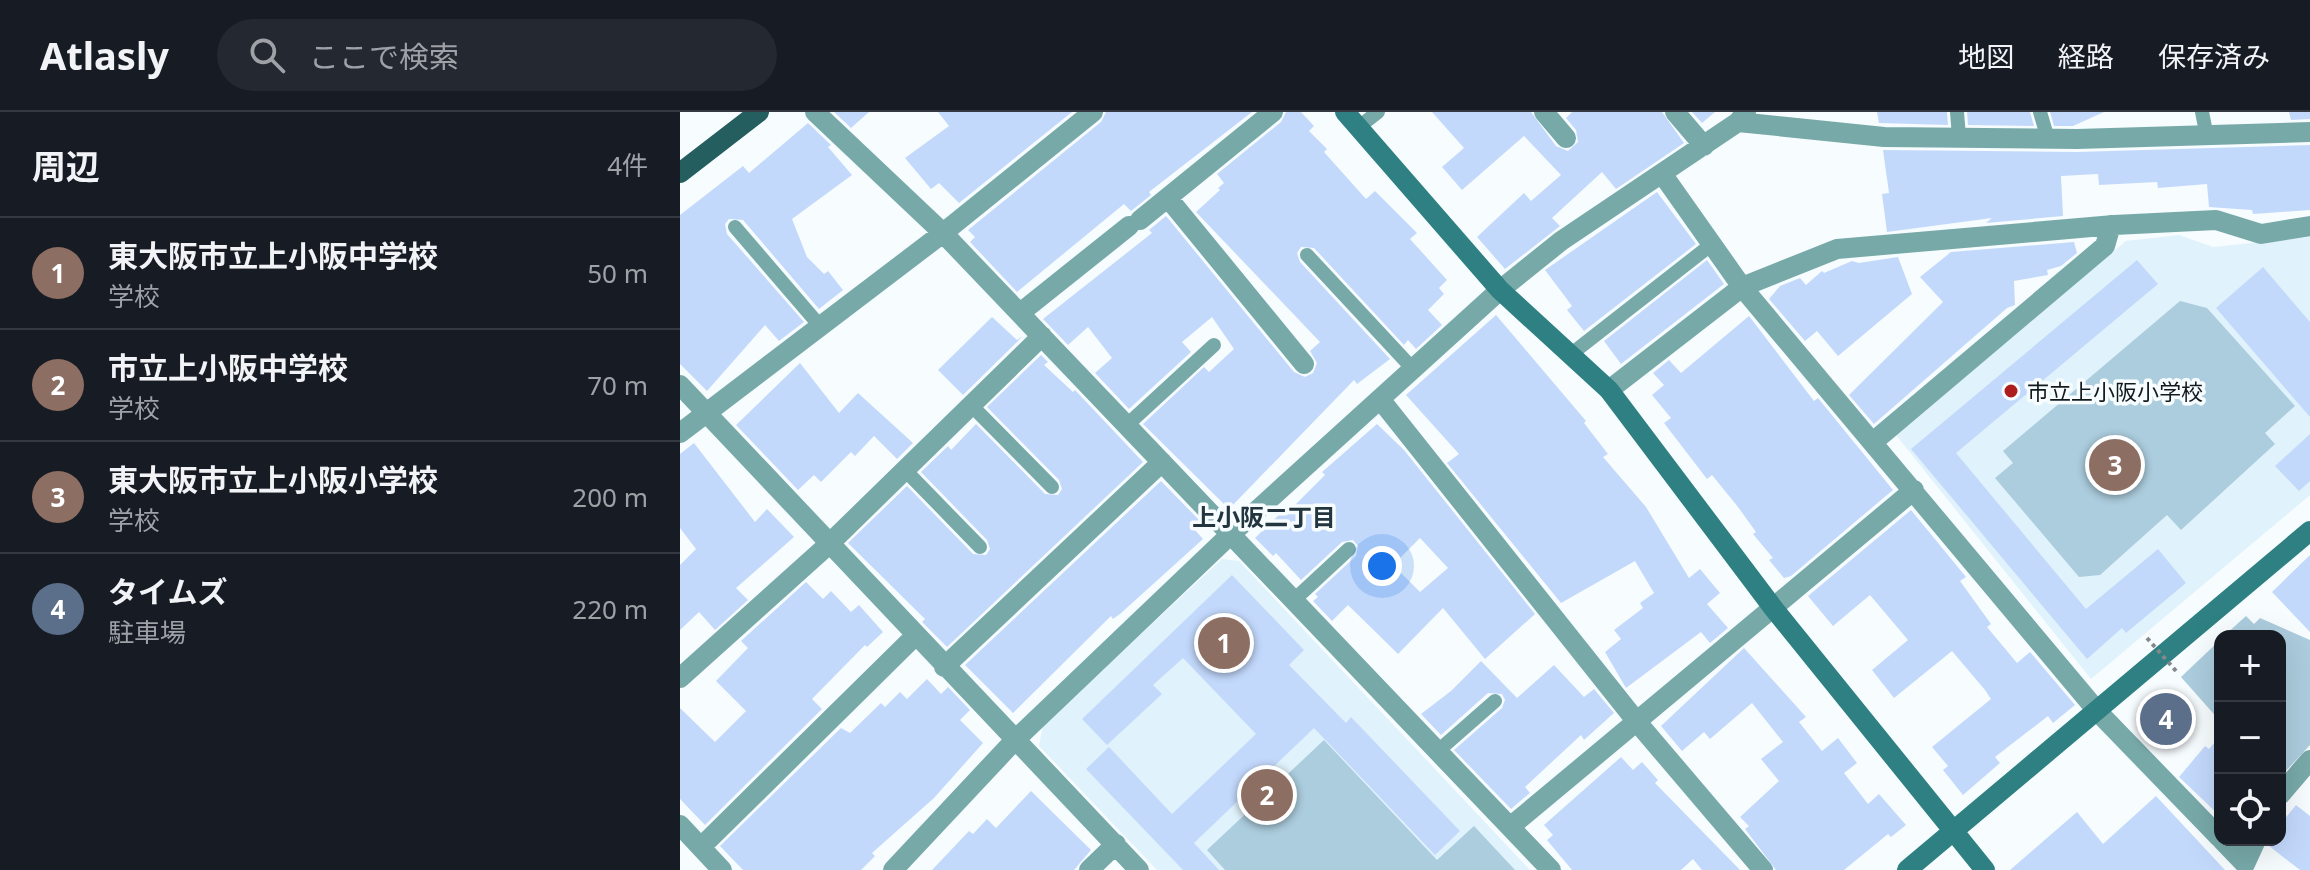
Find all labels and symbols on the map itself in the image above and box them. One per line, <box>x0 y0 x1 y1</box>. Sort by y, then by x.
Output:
place label: 市立上小阪小学校 <box>2027 376 2203 406</box>
marker: 市立上小阪小学校 <box>2002 382 2020 400</box>
pin: 3 <box>2089 435 2141 495</box>
district label: 上小阪二丁目 <box>1192 500 1336 533</box>
your location <box>1362 546 1402 586</box>
pin: 1 <box>1198 613 1250 673</box>
pin: 4 <box>2140 689 2192 749</box>
pin: 2 <box>1241 765 1293 825</box>

